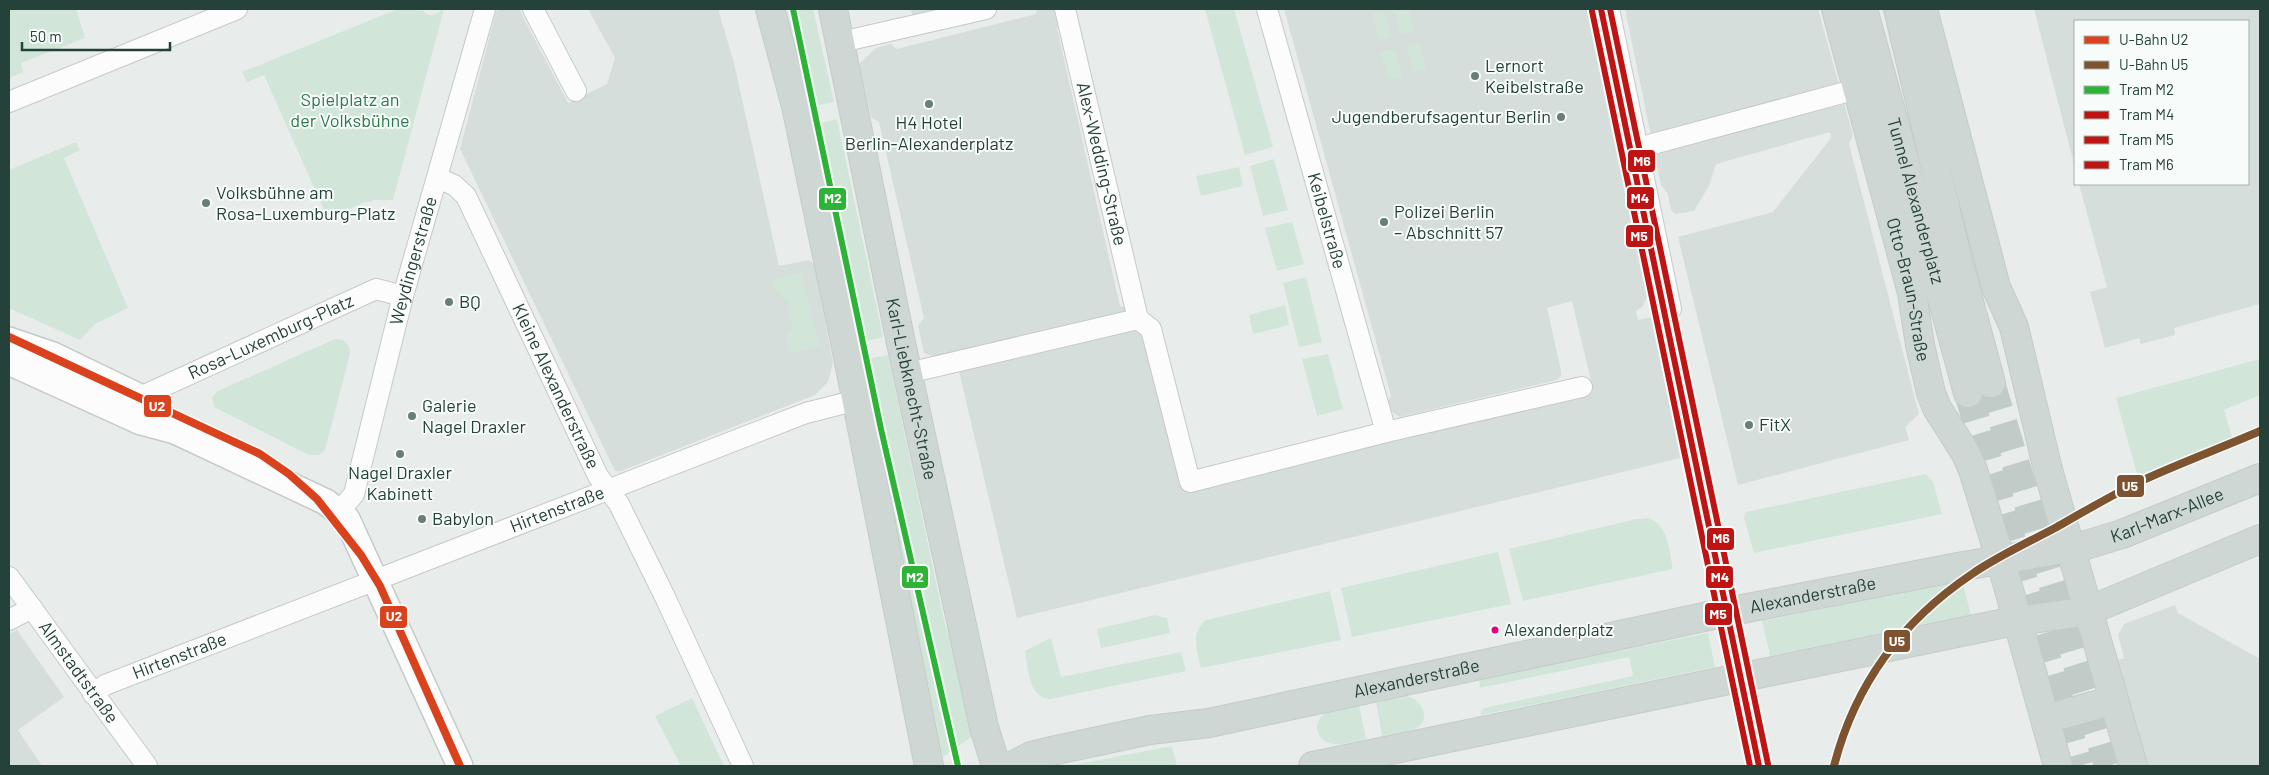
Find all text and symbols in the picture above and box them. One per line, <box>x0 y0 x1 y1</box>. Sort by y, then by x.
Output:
scale bar <box>22 20 170 52</box>
legend <box>2074 20 2249 185</box>
text: 50 m <box>30 27 62 45</box>
text: U-Bahn U2 <box>2119 30 2189 48</box>
place label: Lernort Keibelstraße <box>1485 54 1584 97</box>
text: U-Bahn U5 <box>2119 55 2188 73</box>
marker: Lernort Keibelstraße <box>1469 70 1481 82</box>
street label: Alex-Wedding-Straße <box>1073 80 1132 248</box>
text: Tram M2 <box>2119 80 2174 98</box>
park label: Spielplatz an der Volksbühne <box>290 88 410 131</box>
marker: H4 Hotel Berlin-Alexanderplatz <box>923 98 935 110</box>
place label: Jugendberufsagentur Berlin <box>1332 105 1551 127</box>
text: Tram M4 <box>2119 105 2174 123</box>
place label: H4 Hotel Berlin-Alexanderplatz <box>845 111 1013 154</box>
marker: Jugendberufsagentur Berlin <box>1555 111 1567 123</box>
street label: Tunnel Alexanderplatz <box>1883 115 1950 286</box>
text: Tram M5 <box>2119 130 2174 148</box>
line badge: M6 <box>1627 149 1656 173</box>
text: M6 <box>1633 152 1651 169</box>
text: Tram M6 <box>2119 155 2174 173</box>
street label: Keibelstraße <box>1304 170 1352 271</box>
place label: Volksbühne am Rosa-Luxemburg-Platz <box>216 181 395 224</box>
line badge: M4 <box>1626 186 1655 210</box>
line badge: M2 <box>818 187 847 211</box>
text: M2 <box>824 189 842 206</box>
text: M4 <box>1631 189 1649 206</box>
street label: Weydingerstraße <box>384 194 441 327</box>
marker: Volksbühne am Rosa-Luxemburg-Platz <box>200 197 212 209</box>
place label: Polizei Berlin – Abschnitt 57 <box>1394 200 1503 243</box>
street label: Otto-Braun-Straße <box>1882 215 1935 364</box>
marker: Polizei Berlin – Abschnitt 57 <box>1378 216 1390 228</box>
line badge: M5 <box>1625 224 1654 248</box>
text: M5 <box>1630 227 1648 244</box>
street label: Rosa-Luxemburg-Platz <box>184 289 357 384</box>
place label: BQ <box>459 290 481 312</box>
marker: BQ <box>443 296 455 308</box>
street label: Karl-Liebknecht-Straße <box>882 296 942 482</box>
street label: Kleine Alexanderstraße <box>508 300 605 472</box>
line badge: U2 <box>143 394 172 418</box>
place label: Galerie Nagel Draxler <box>422 394 526 437</box>
text: U2 <box>149 397 165 414</box>
marker: Galerie Nagel Draxler <box>406 410 418 422</box>
place label: FitX <box>1759 413 1791 435</box>
marker: FitX <box>1743 419 1755 431</box>
marker: Nagel Draxler Kabinett <box>394 448 406 460</box>
place label: Nagel Draxler Kabinett <box>348 461 452 504</box>
line badge: U5 <box>2116 474 2145 498</box>
text: U5 <box>2122 477 2139 494</box>
street label: Hirtenstraße <box>506 480 607 537</box>
street label: Karl-Marx-Allee <box>2107 482 2227 547</box>
place label: Babylon <box>432 507 494 529</box>
marker: Babylon <box>416 513 428 525</box>
line badge: M6 <box>1706 527 1735 551</box>
text: M6 <box>1712 529 1730 546</box>
line badge: M2 <box>901 565 929 589</box>
line badge: M4 <box>1705 565 1734 589</box>
text: M2 <box>906 568 924 585</box>
text: M4 <box>1711 568 1729 585</box>
street label: Alexanderstraße <box>1748 571 1878 617</box>
line badge: M5 <box>1704 602 1733 626</box>
line badge: U2 <box>379 605 408 629</box>
text: M5 <box>1709 605 1727 622</box>
text: U2 <box>386 607 402 624</box>
street label: Almstadtstraße <box>35 616 124 727</box>
place label: Alexanderplatz <box>1504 619 1613 639</box>
marker: Alexanderplatz <box>1490 625 1500 635</box>
street label: Hirtenstraße <box>129 627 230 683</box>
line badge: U5 <box>1883 629 1911 653</box>
text: U5 <box>1889 632 1906 649</box>
street label: Alexanderstraße <box>1351 653 1481 702</box>

